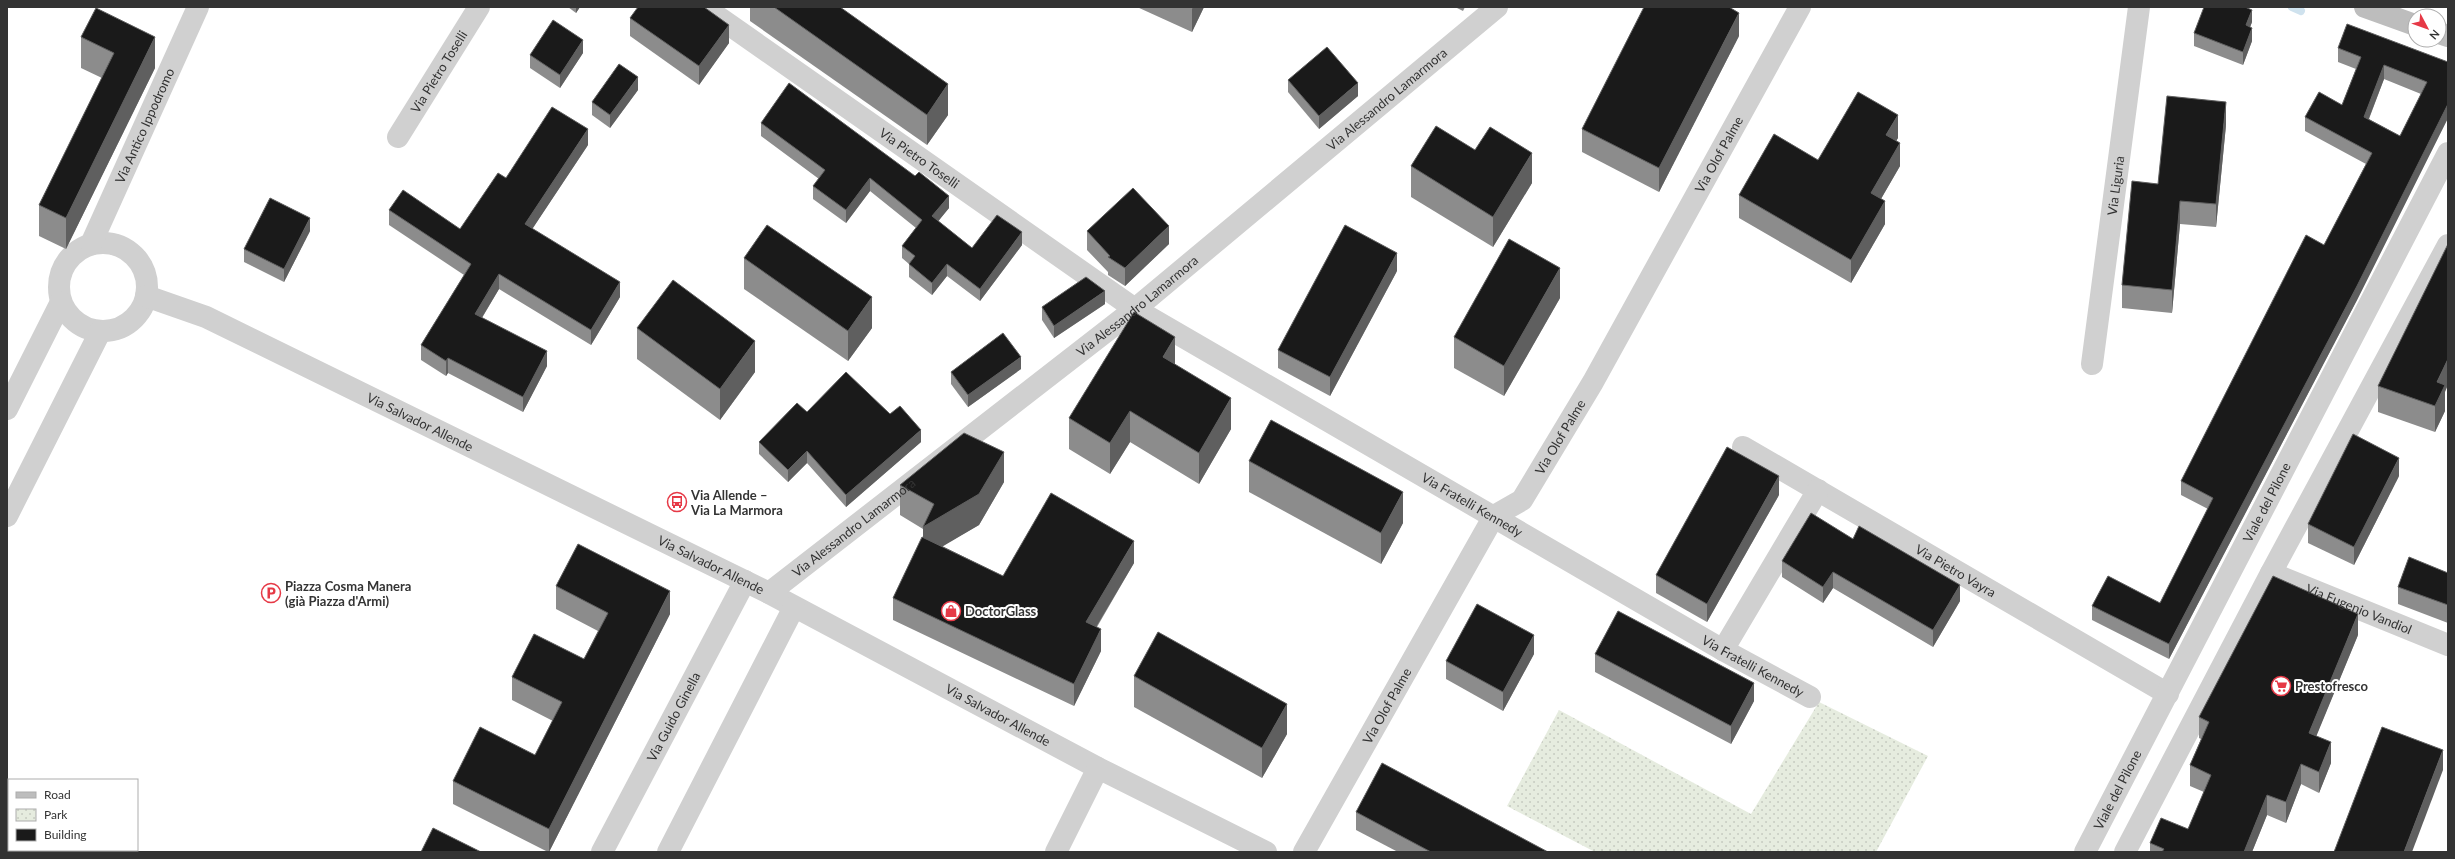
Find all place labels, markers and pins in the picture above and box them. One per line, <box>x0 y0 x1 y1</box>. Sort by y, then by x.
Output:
place label: Via Allende – Via La Marmora <box>690 487 783 518</box>
bus stop icon: Via Allende – Via La Marmora <box>666 491 688 513</box>
place label: Piazza Cosma Manera (già Piazza d'Armi) <box>285 578 411 609</box>
parking icon: Piazza Cosma Manera (già Piazza d'Armi) <box>260 582 282 604</box>
shop icon: DoctorGlass <box>940 600 962 622</box>
place label: DoctorGlass <box>965 603 1037 619</box>
supermarket icon: Prestofresco <box>2270 675 2292 697</box>
place label: Prestofresco <box>2295 678 2368 694</box>

